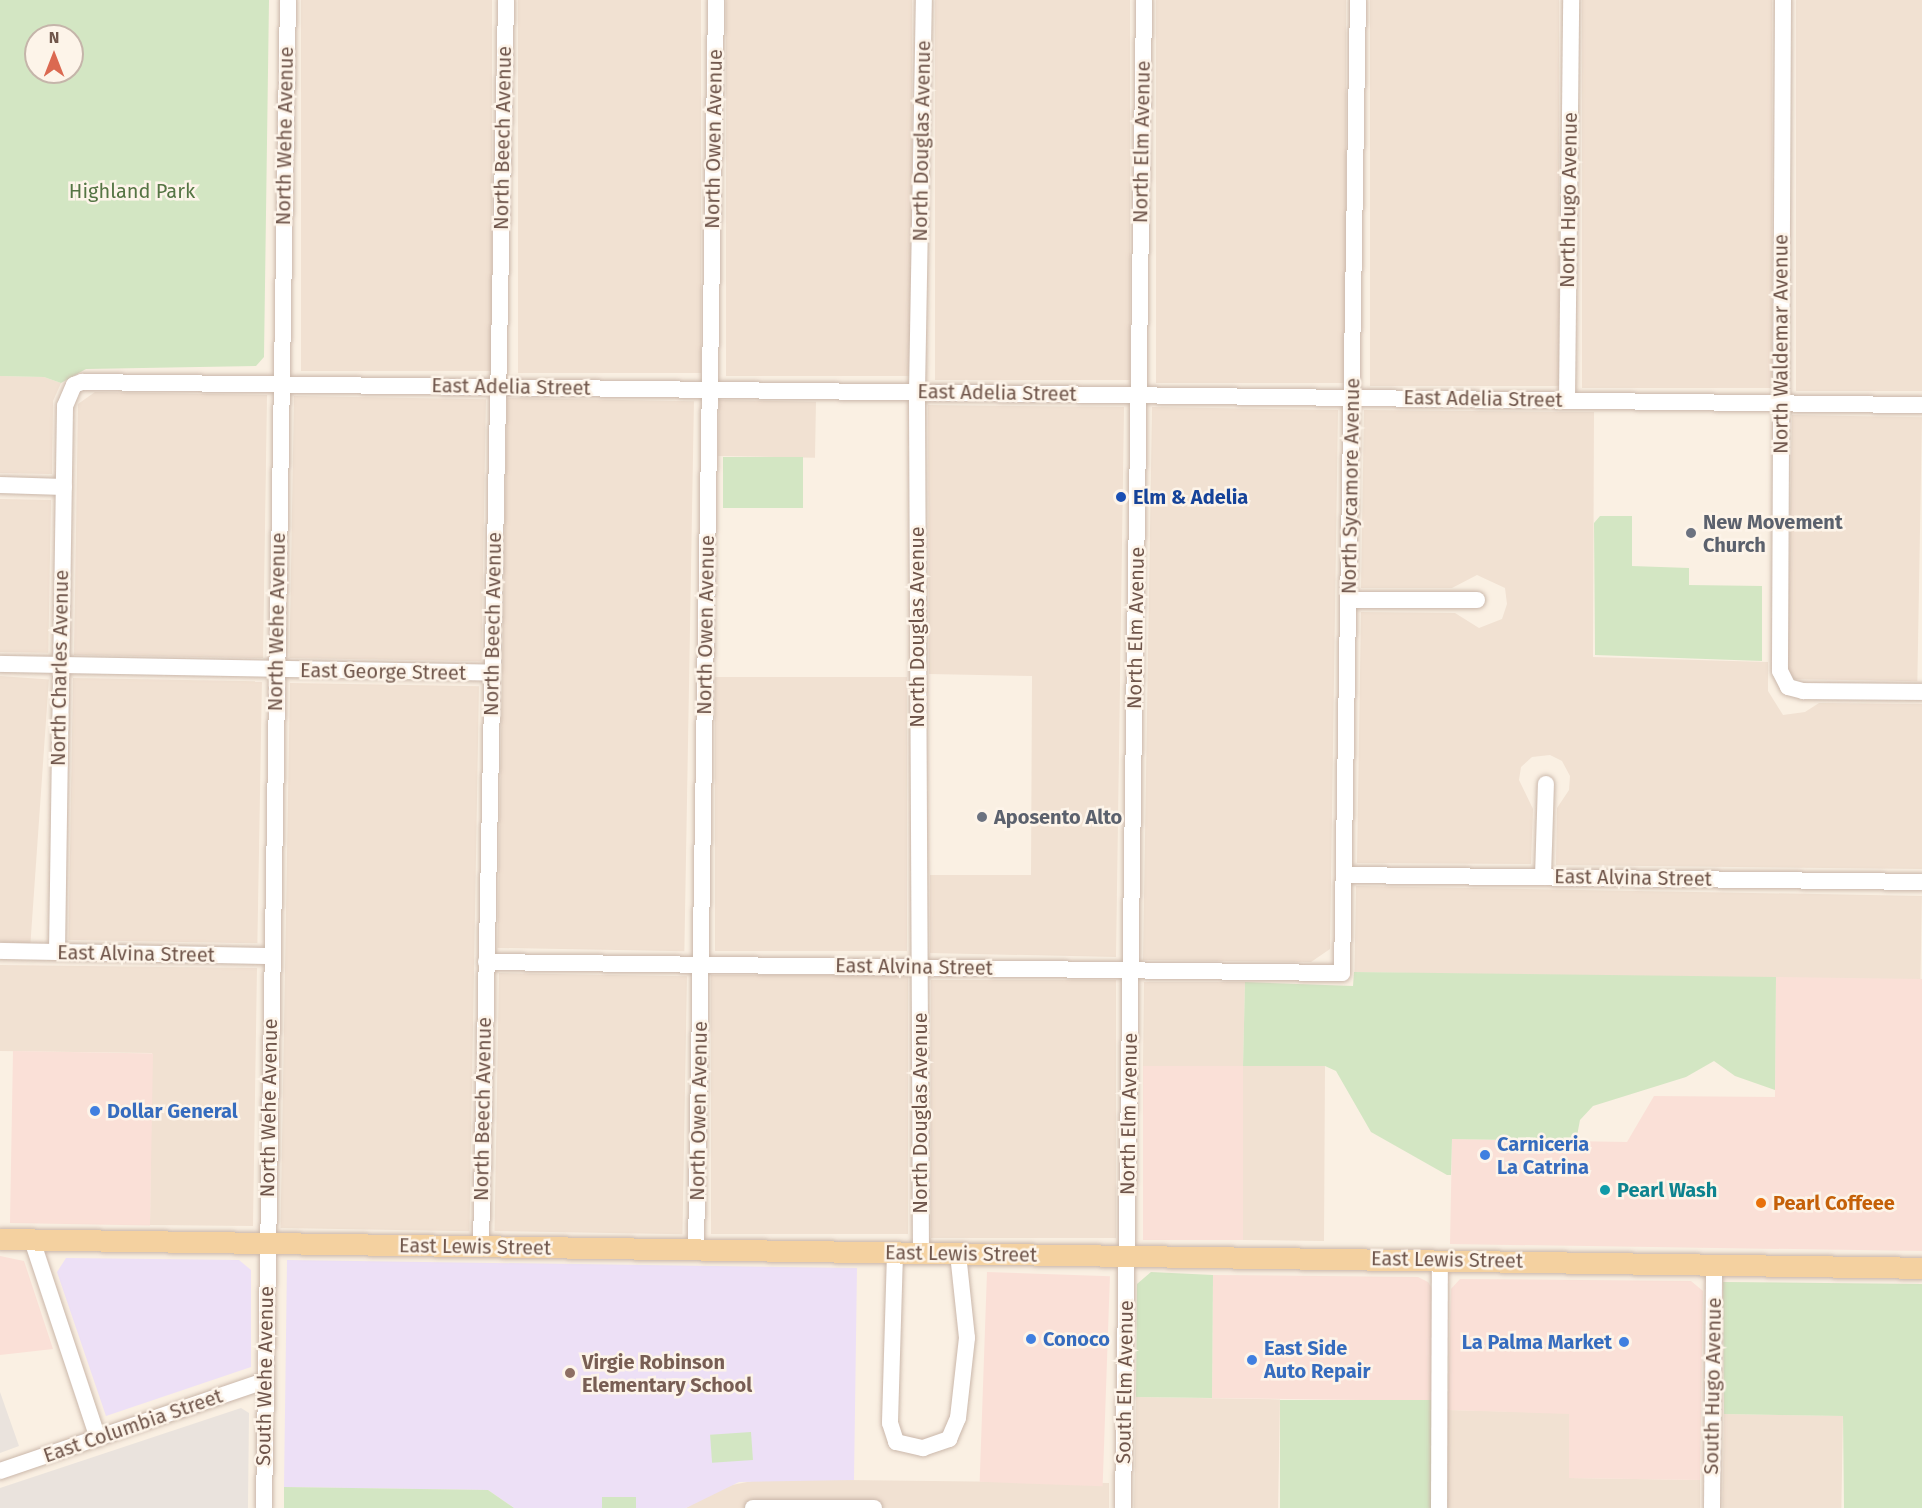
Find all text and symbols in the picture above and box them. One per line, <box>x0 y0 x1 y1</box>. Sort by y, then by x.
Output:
north arrow <box>24 24 84 84</box>
text: N <box>49 28 59 47</box>
street label: North Douglas Avenue <box>908 40 936 242</box>
street label: North Wehe Avenue <box>271 46 299 226</box>
street label: North Beech Avenue <box>489 46 517 230</box>
street label: North Owen Avenue <box>700 49 728 229</box>
street label: North Elm Avenue <box>1129 61 1155 223</box>
street label: North Hugo Avenue <box>1555 112 1583 288</box>
park label: Highland Park <box>69 179 195 203</box>
street label: North Waldemar Avenue <box>1769 234 1793 454</box>
street label: East Adelia Street <box>431 374 591 400</box>
street label: North Sycamore Avenue <box>1337 378 1365 594</box>
street label: East Adelia Street <box>917 380 1077 406</box>
street label: East Adelia Street <box>1403 386 1563 412</box>
place label: Elm & Adelia <box>1133 485 1248 509</box>
marker: Elm & Adelia <box>1114 490 1128 504</box>
place label: New Movement Church <box>1703 510 1843 557</box>
street label: North Douglas Avenue <box>905 526 929 728</box>
marker: New Movement Church <box>1684 526 1698 540</box>
street label: North Wehe Avenue <box>263 532 291 712</box>
street label: North Beech Avenue <box>479 532 507 716</box>
street label: North Owen Avenue <box>692 535 720 715</box>
street label: North Elm Avenue <box>1123 547 1149 709</box>
street label: North Charles Avenue <box>46 570 74 766</box>
street label: East George Street <box>300 659 466 685</box>
place label: Aposento Alto <box>994 805 1122 829</box>
marker: Aposento Alto <box>975 810 989 824</box>
street label: East Alvina Street <box>1554 865 1712 891</box>
street label: East Alvina Street <box>57 941 215 967</box>
street label: East Alvina Street <box>835 954 993 980</box>
street label: North Douglas Avenue <box>908 1012 932 1214</box>
street label: North Beech Avenue <box>469 1017 497 1201</box>
street label: North Wehe Avenue <box>255 1018 283 1198</box>
street label: North Owen Avenue <box>685 1021 713 1201</box>
street label: North Elm Avenue <box>1116 1033 1142 1195</box>
place label: Dollar General <box>107 1099 238 1123</box>
marker: Dollar General <box>88 1104 102 1118</box>
place label: Carniceria La Catrina <box>1497 1132 1589 1179</box>
marker: Carniceria La Catrina <box>1478 1148 1492 1162</box>
place label: Pearl Wash <box>1617 1178 1717 1202</box>
marker: Pearl Wash <box>1598 1183 1612 1197</box>
place label: Pearl Coffeee <box>1773 1191 1895 1215</box>
marker: Pearl Coffeee <box>1754 1196 1768 1210</box>
street label: East Lewis Street <box>399 1234 551 1260</box>
street label: East Lewis Street <box>885 1241 1037 1267</box>
street label: East Lewis Street <box>1371 1247 1523 1273</box>
street label: South Wehe Avenue <box>251 1286 279 1466</box>
street label: South Hugo Avenue <box>1699 1297 1727 1475</box>
street label: South Elm Avenue <box>1112 1300 1138 1464</box>
place label: Conoco <box>1043 1327 1110 1351</box>
place label: La Palma Market <box>1462 1330 1612 1354</box>
marker: Conoco <box>1024 1332 1038 1346</box>
marker: La Palma Market <box>1617 1335 1631 1349</box>
place label: East Side Auto Repair <box>1264 1336 1370 1383</box>
place label: Virgie Robinson Elementary School <box>582 1350 752 1397</box>
marker: East Side Auto Repair <box>1245 1353 1259 1367</box>
marker: Virgie Robinson Elementary School <box>563 1366 577 1380</box>
street label: East Columbia Street <box>40 1384 226 1468</box>

